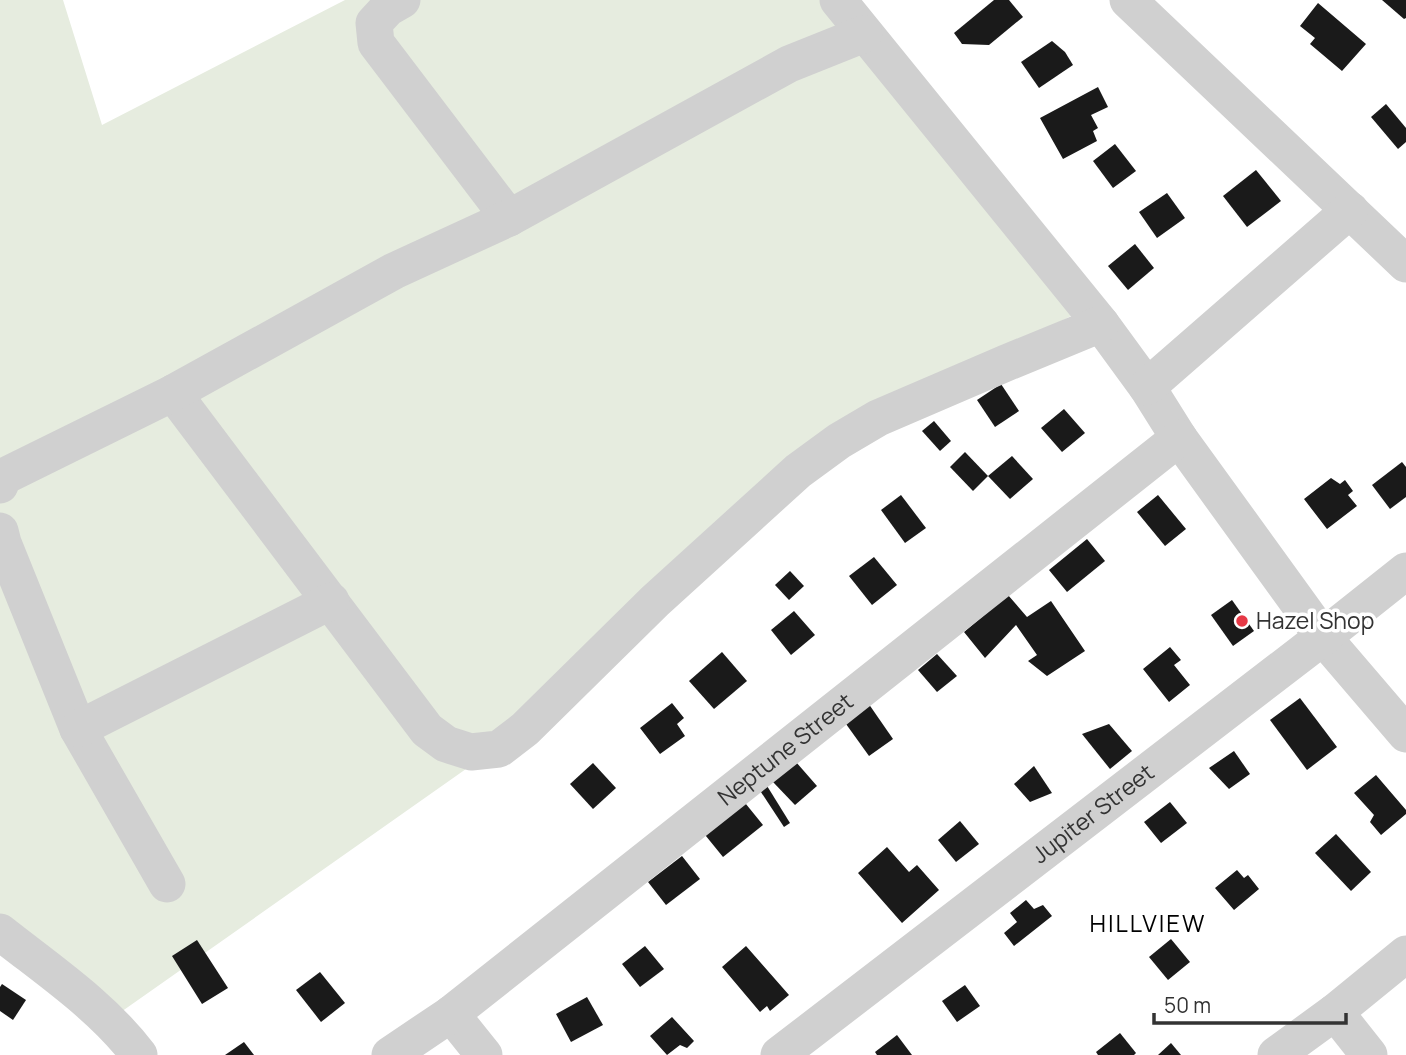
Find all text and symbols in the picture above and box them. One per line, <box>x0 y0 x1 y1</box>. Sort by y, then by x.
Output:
place label: Hazel Shop <box>1256 604 1374 636</box>
marker: Hazel Shop <box>1234 613 1250 629</box>
street label: Neptune Street <box>710 685 859 812</box>
street label: Jupiter Street <box>1025 756 1160 870</box>
district label: HILLVIEW <box>1090 906 1206 939</box>
scale bar <box>1154 982 1346 1026</box>
text: 50 m <box>1164 991 1211 1019</box>

